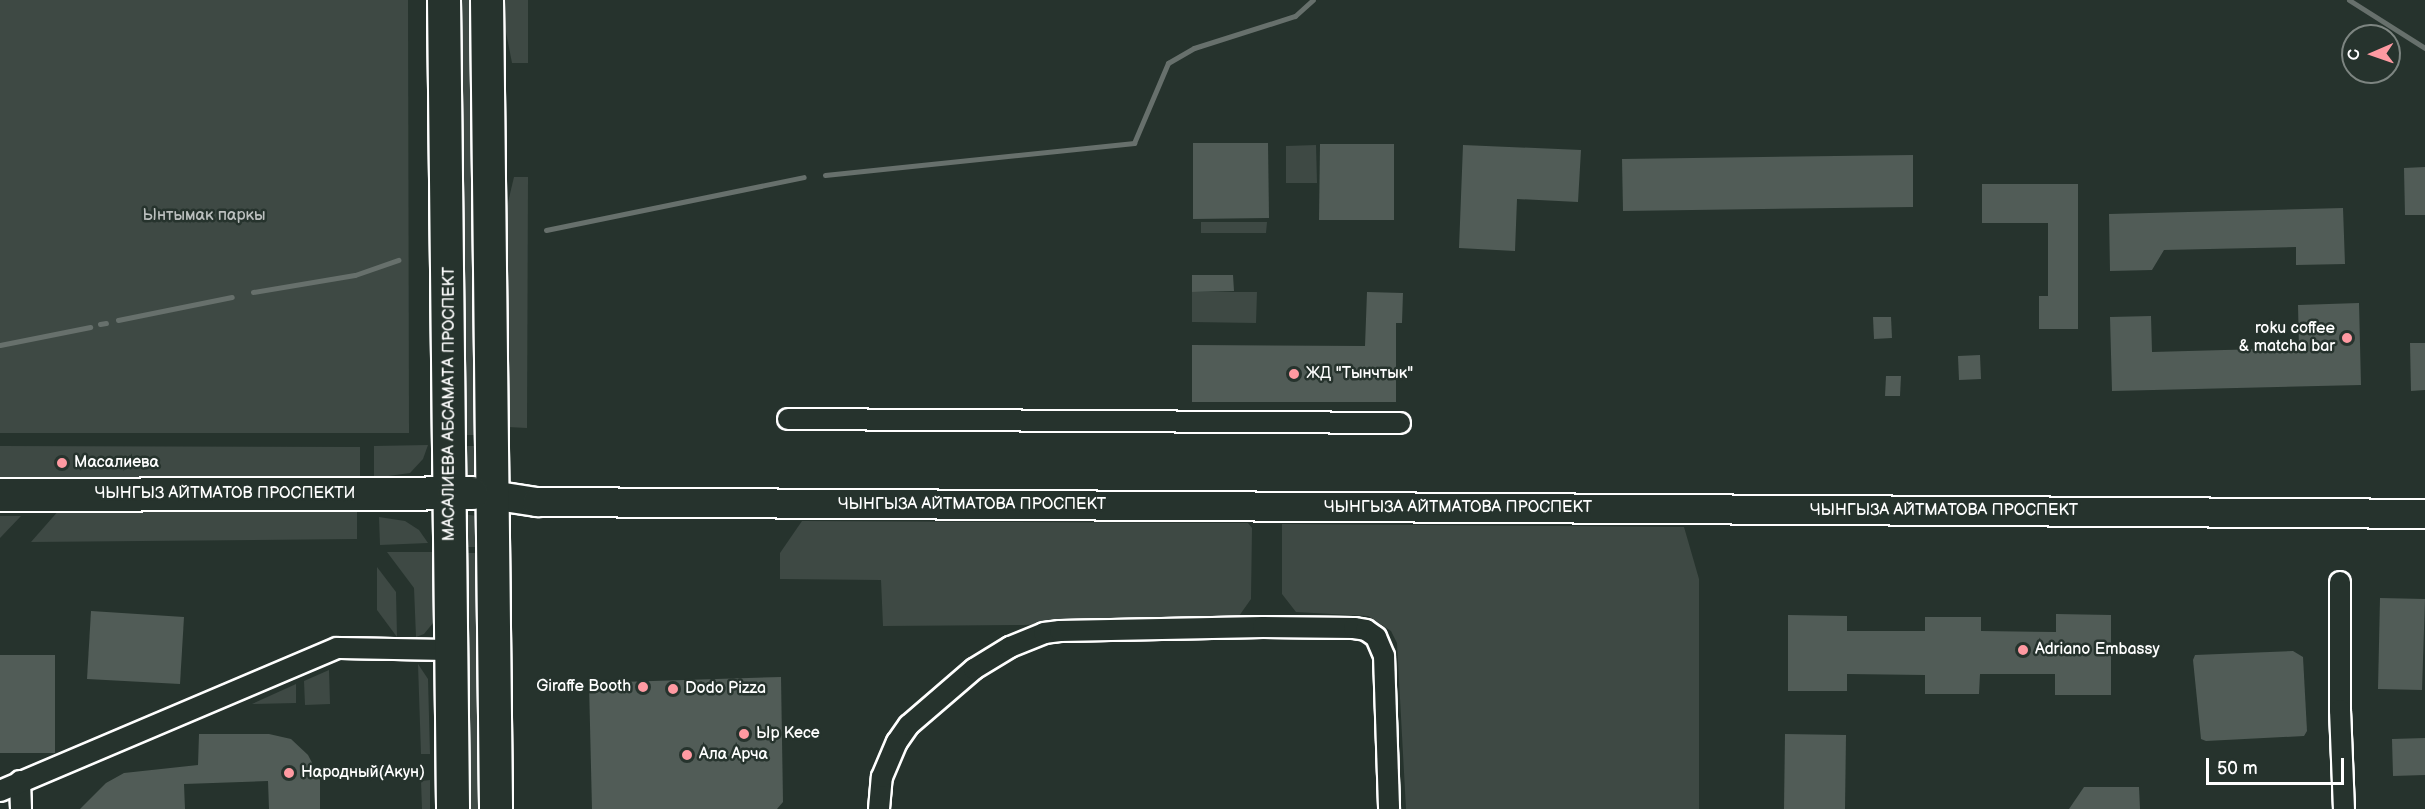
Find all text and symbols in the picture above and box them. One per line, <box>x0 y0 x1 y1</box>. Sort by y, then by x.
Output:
north arrow <box>2341 24 2401 84</box>
text: С <box>2345 49 2364 60</box>
park label: Ынтымак паркы <box>142 206 266 226</box>
street label: МАСАЛИЕВА АБСАМАТА ПРОСПЕКТ <box>440 267 460 541</box>
place label: roku coffee & matcha bar <box>2239 319 2335 357</box>
marker: roku coffee & matcha bar <box>2340 331 2354 345</box>
place label: ЖД "Тынчтык" <box>1306 364 1413 384</box>
marker: ЖД "Тынчтык" <box>1287 367 1301 381</box>
place label: Масалиева <box>74 453 159 473</box>
marker: Масалиева <box>55 456 69 470</box>
street label: ЧЫНГЫЗ АЙТМАТОВ ПРОСПЕКТИ <box>95 484 355 504</box>
street label: ЧЫНГЫЗА АЙТМАТОВА ПРОСПЕКТ <box>838 495 1106 515</box>
street label: ЧЫНГЫЗА АЙТМАТОВА ПРОСПЕКТ <box>1324 498 1592 518</box>
street label: ЧЫНГЫЗА АЙТМАТОВА ПРОСПЕКТ <box>1810 501 2078 521</box>
place label: Adriano Embassy <box>2035 640 2160 660</box>
marker: Adriano Embassy <box>2016 643 2030 657</box>
place label: Giraffe Booth <box>536 677 631 697</box>
place label: Dodo Pizza <box>685 679 766 699</box>
marker: Giraffe Booth <box>636 680 650 694</box>
marker: Dodo Pizza <box>666 682 680 696</box>
place label: Ыр Кесе <box>756 724 820 744</box>
marker: Ыр Кесе <box>737 727 751 741</box>
place label: Ала Арча <box>699 745 768 765</box>
scale bar <box>2209 746 2347 784</box>
marker: Ала Арча <box>680 748 694 762</box>
text: 50 m <box>2217 758 2258 779</box>
place label: Народный(Акун) <box>301 763 425 783</box>
marker: Народный(Акун) <box>282 766 296 780</box>

